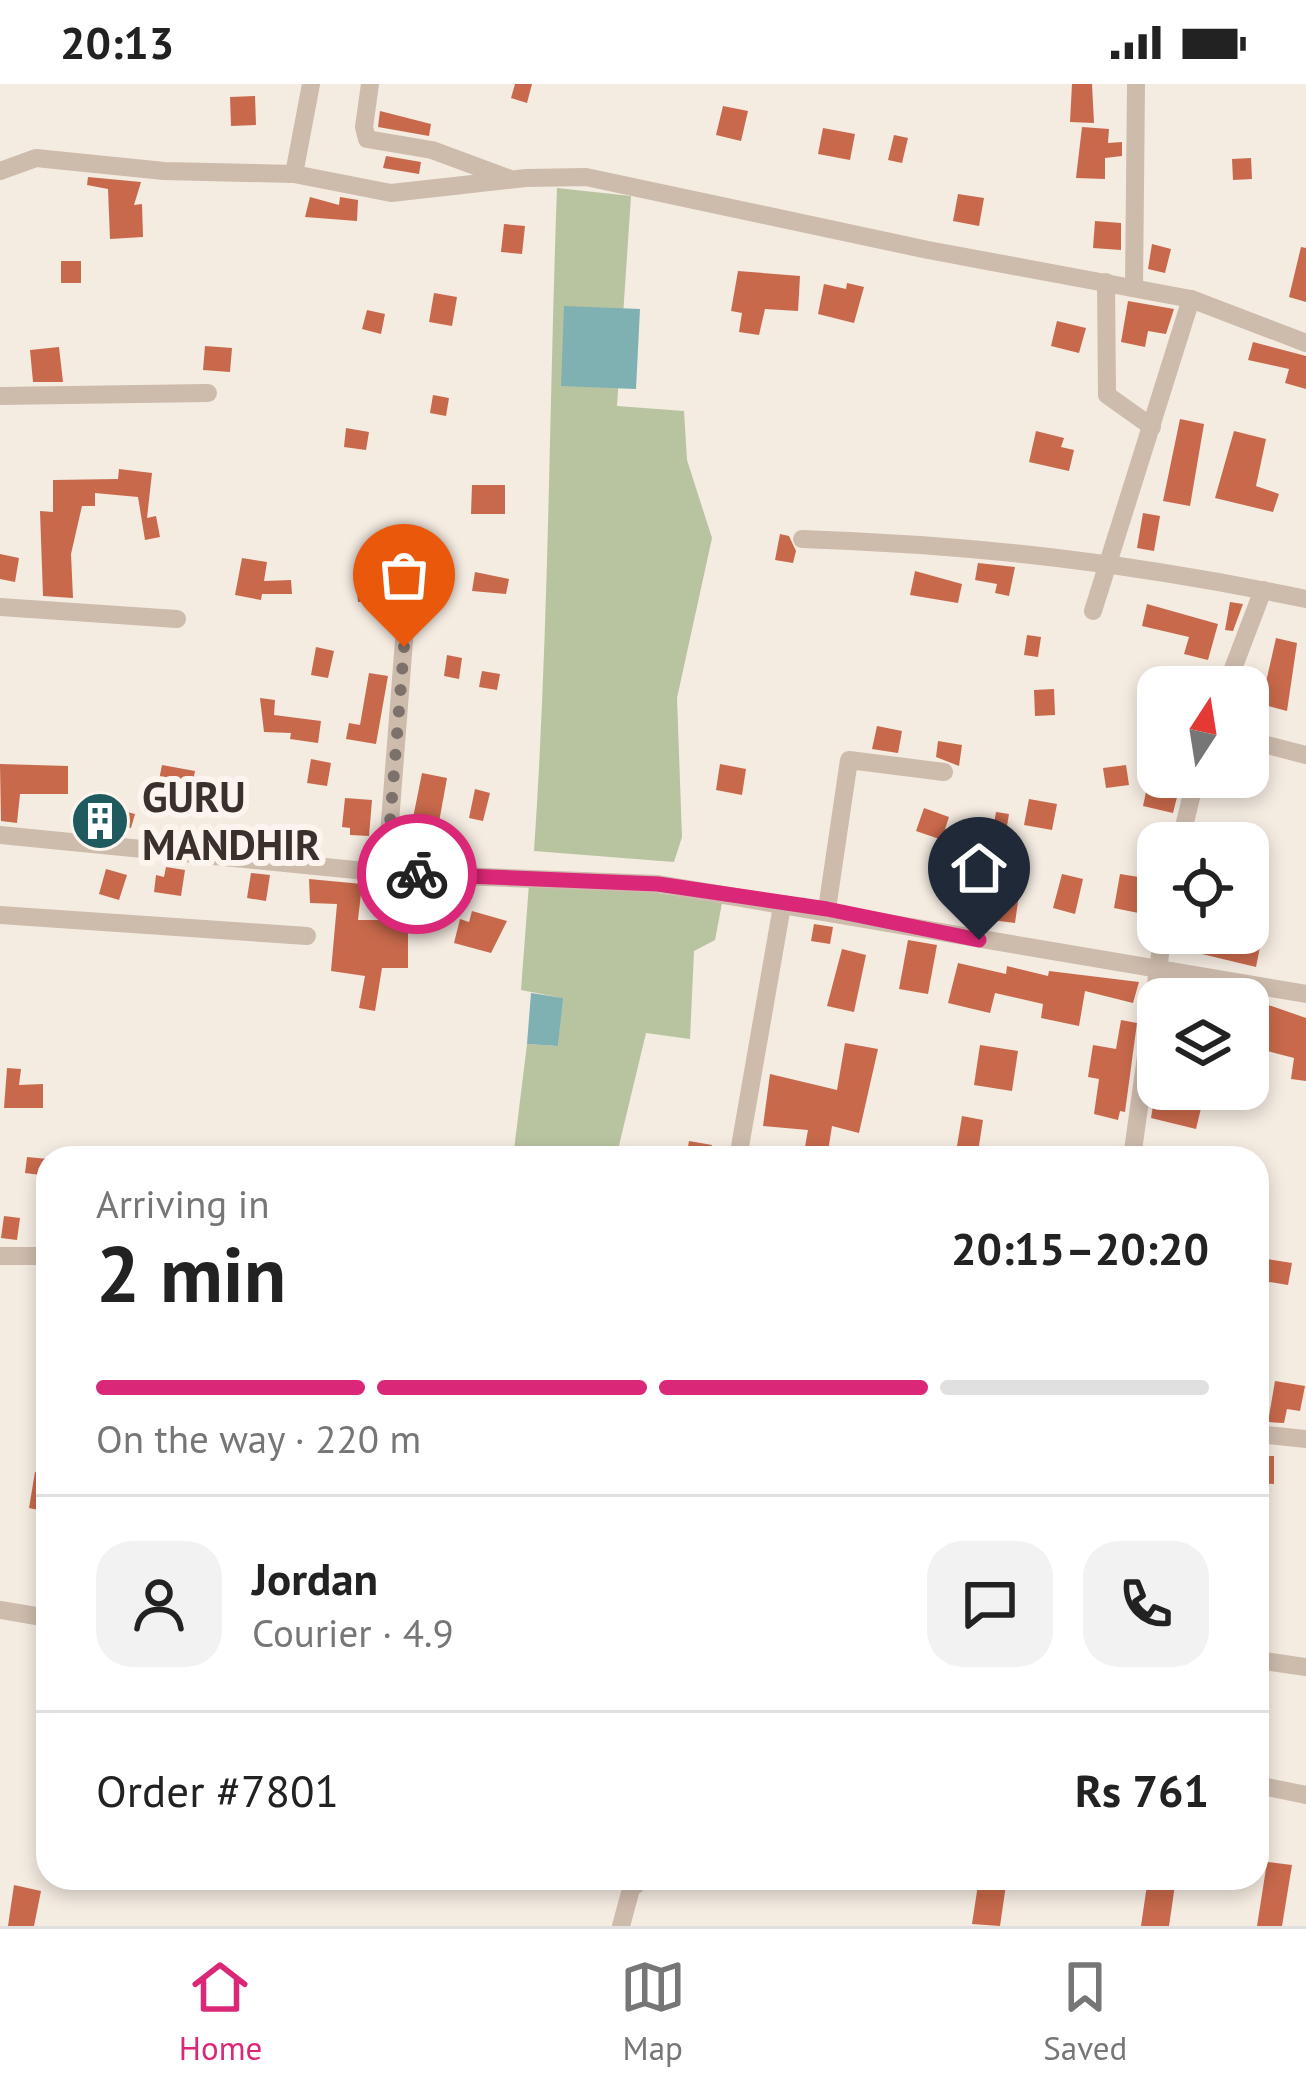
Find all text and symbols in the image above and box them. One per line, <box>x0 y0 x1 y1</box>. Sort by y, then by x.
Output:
text: 20:13 <box>60 13 174 71</box>
pin <box>353 524 455 647</box>
icon: bag <box>371 542 437 608</box>
north arrow <box>1137 666 1269 798</box>
map controls <box>1137 666 1269 1110</box>
place label: GURU MANDHIR <box>142 769 320 872</box>
building icon: GURU MANDHIR <box>69 790 131 852</box>
courier <box>357 814 477 934</box>
pin <box>928 817 1030 940</box>
button: locate <box>1137 822 1269 954</box>
icon: home <box>946 835 1012 901</box>
icon: bike <box>384 841 450 907</box>
button: layers <box>1137 978 1269 1110</box>
text: Arriving in <box>96 1178 270 1229</box>
text: 20:15–20:20 <box>951 1219 1209 1277</box>
text: 2 min <box>96 1223 286 1324</box>
text: On the way · 220 m <box>96 1413 421 1464</box>
button: person <box>96 1541 222 1667</box>
button: chat <box>927 1541 1053 1667</box>
button: phone <box>1083 1541 1209 1667</box>
text: Jordan <box>252 1549 378 1607</box>
text: Courier · 4.9 <box>252 1607 454 1658</box>
text: Order #7801 <box>96 1761 339 1819</box>
text: Rs 761 <box>1075 1761 1209 1819</box>
tab: Home <box>179 1954 262 2069</box>
tab: Map <box>620 1954 686 2069</box>
tab: Saved <box>1043 1954 1127 2069</box>

